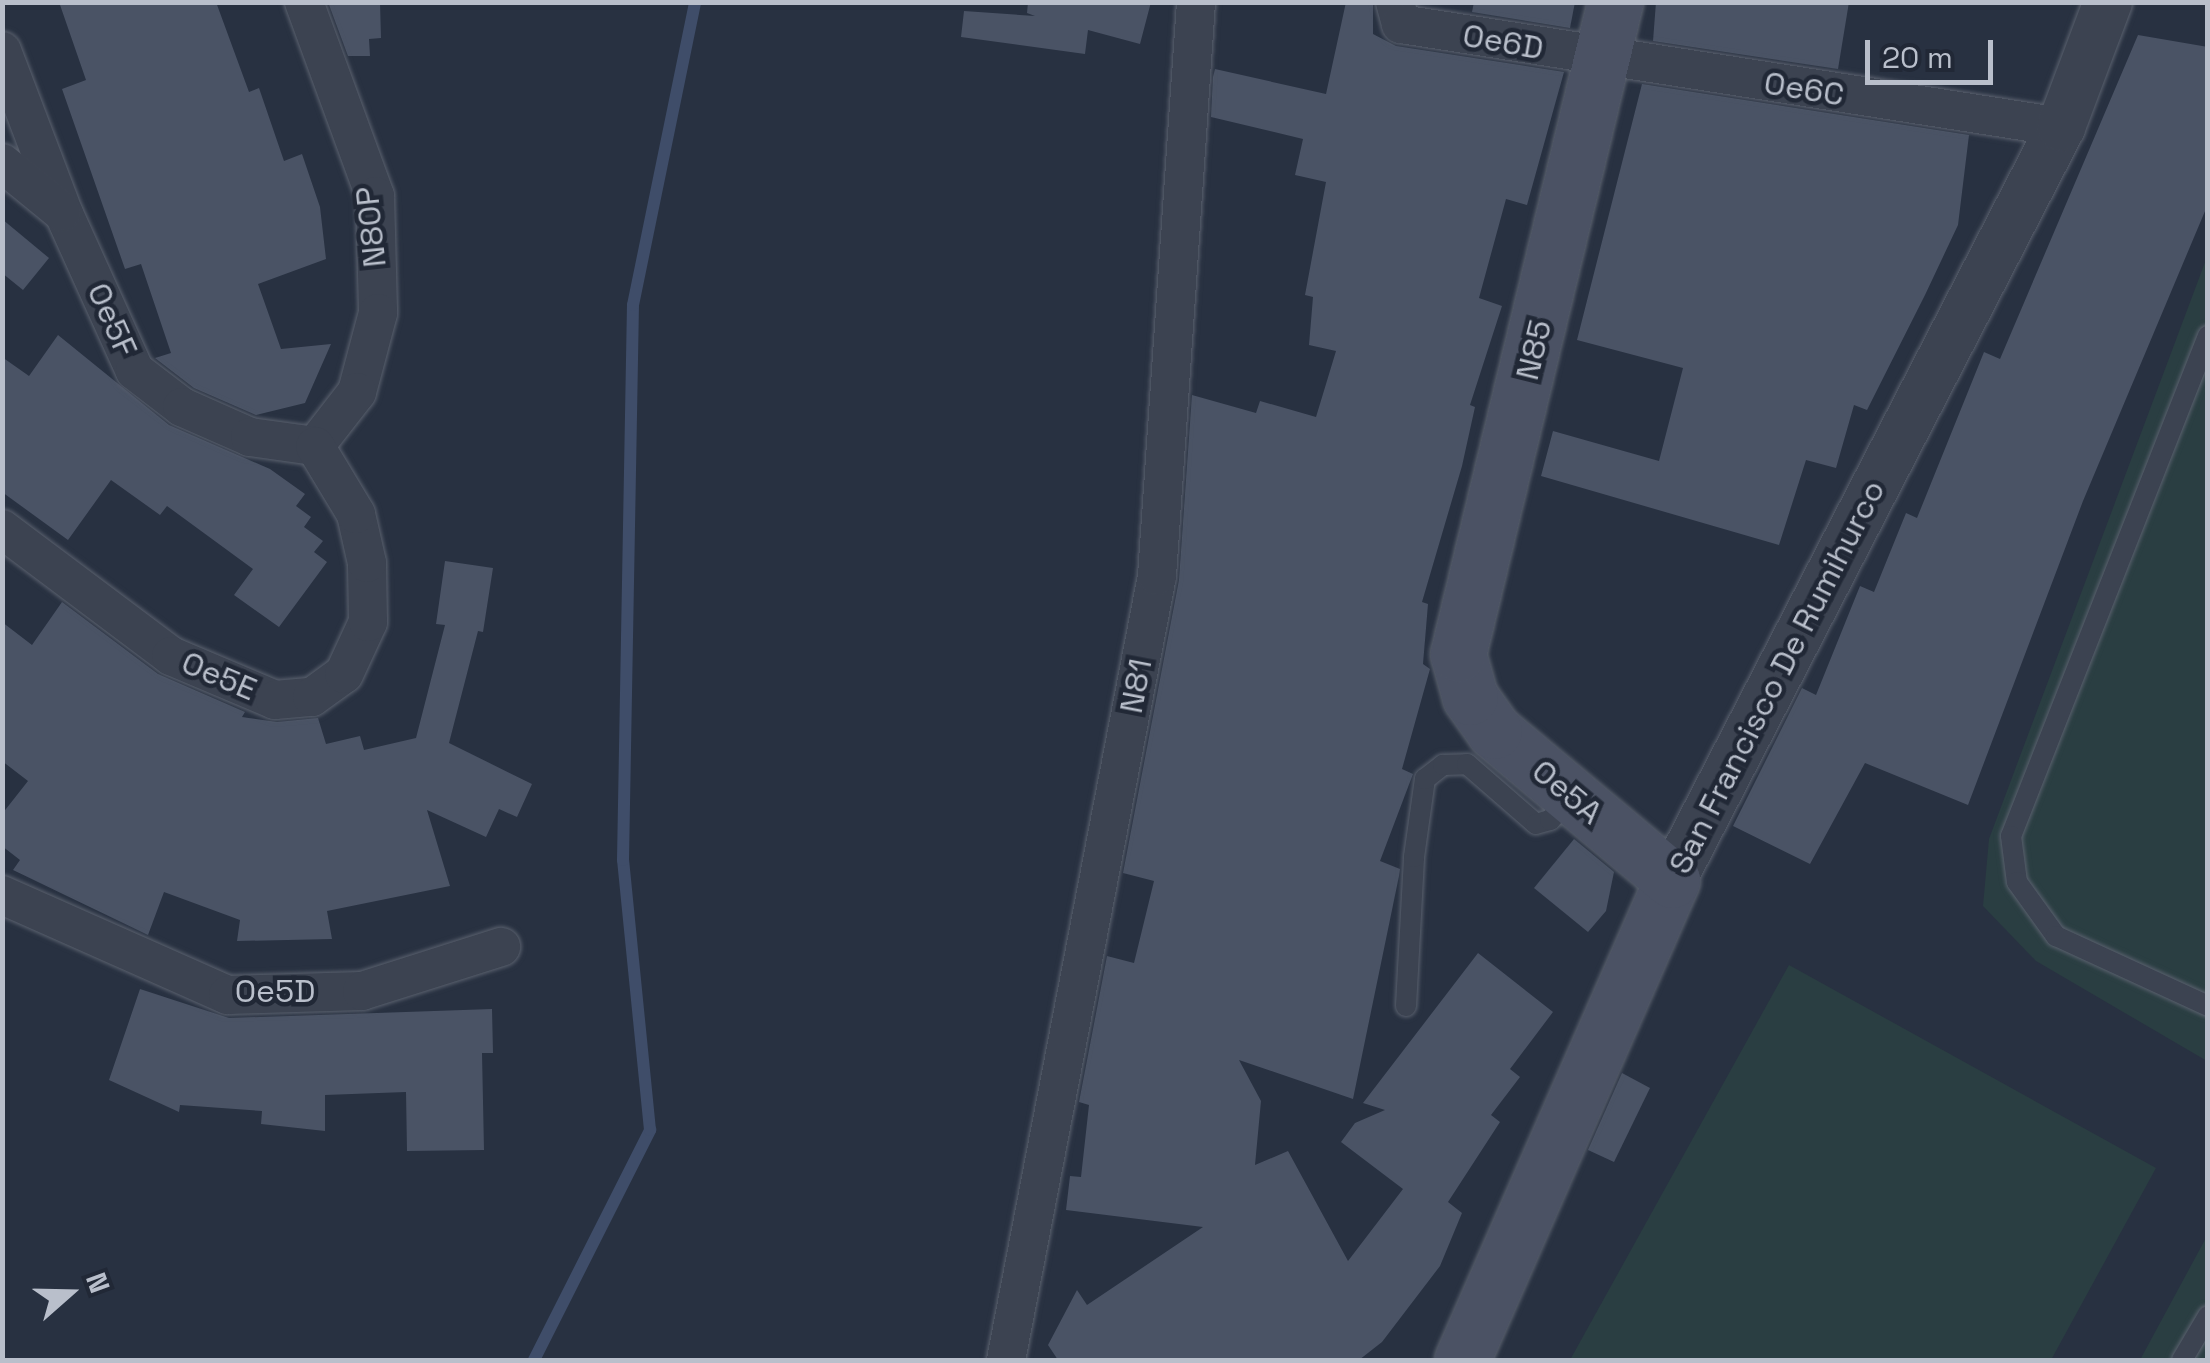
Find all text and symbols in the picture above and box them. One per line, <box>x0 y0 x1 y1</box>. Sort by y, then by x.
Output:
street label: Oe6D <box>1460 16 1546 68</box>
scale bar <box>1870 20 1998 82</box>
text: 20 m <box>1882 38 1953 77</box>
street label: Oe6C <box>1761 64 1847 114</box>
street label: N80P <box>348 185 394 269</box>
street label: Oe5F <box>79 277 145 363</box>
street label: N85 <box>1508 316 1560 384</box>
street label: San Francisco De Rumihurco <box>1661 474 1893 880</box>
street label: Oe5E <box>176 643 262 709</box>
street label: N81 <box>1112 656 1160 716</box>
street label: Oe5A <box>1524 752 1610 832</box>
street label: Oe5D <box>235 972 315 1010</box>
north arrow <box>20 1243 120 1343</box>
text: N <box>78 1268 118 1298</box>

